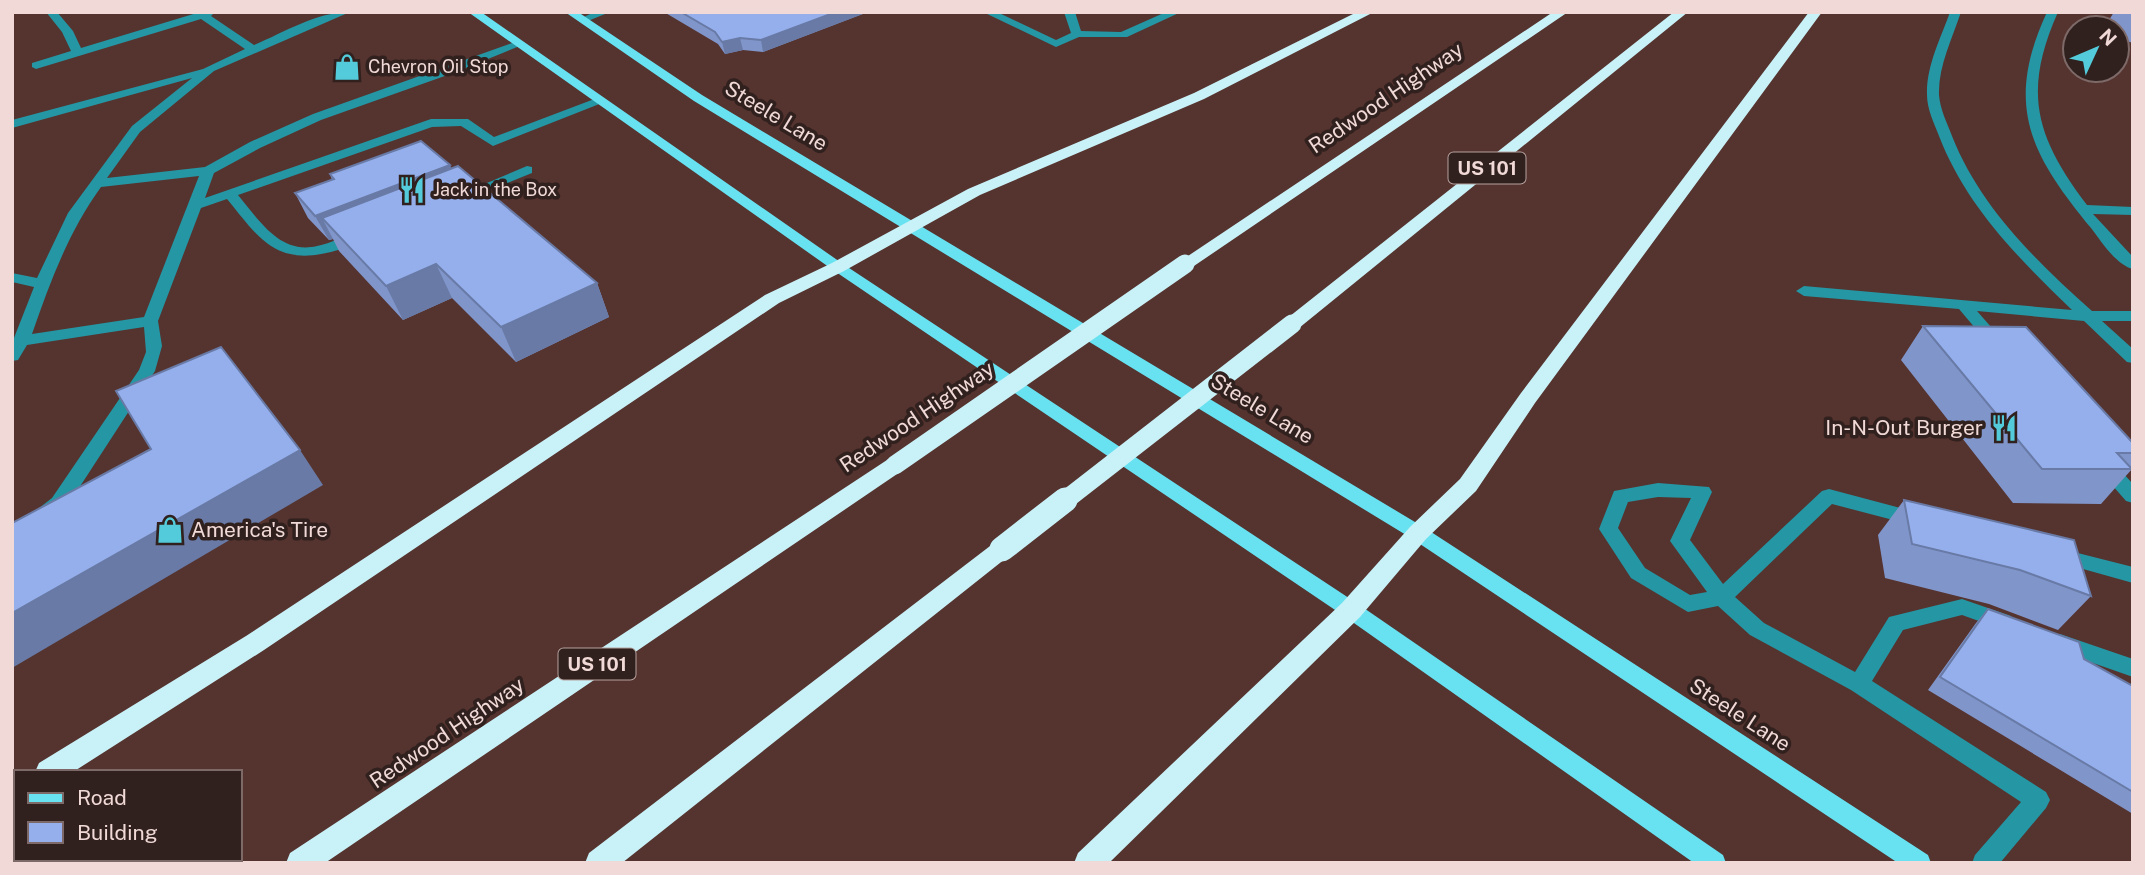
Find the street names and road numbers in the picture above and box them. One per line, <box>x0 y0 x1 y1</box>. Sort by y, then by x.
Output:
street label: Redwood Highway <box>1304 37 1468 158</box>
street label: Steele Lane <box>720 75 832 156</box>
road number: US 101 <box>1448 152 1526 184</box>
street label: Redwood Highway <box>835 356 999 477</box>
street label: Steele Lane <box>1206 368 1318 449</box>
road number: US 101 <box>558 649 636 680</box>
street label: Redwood Highway <box>365 672 529 793</box>
street label: Steele Lane <box>1685 673 1795 757</box>

